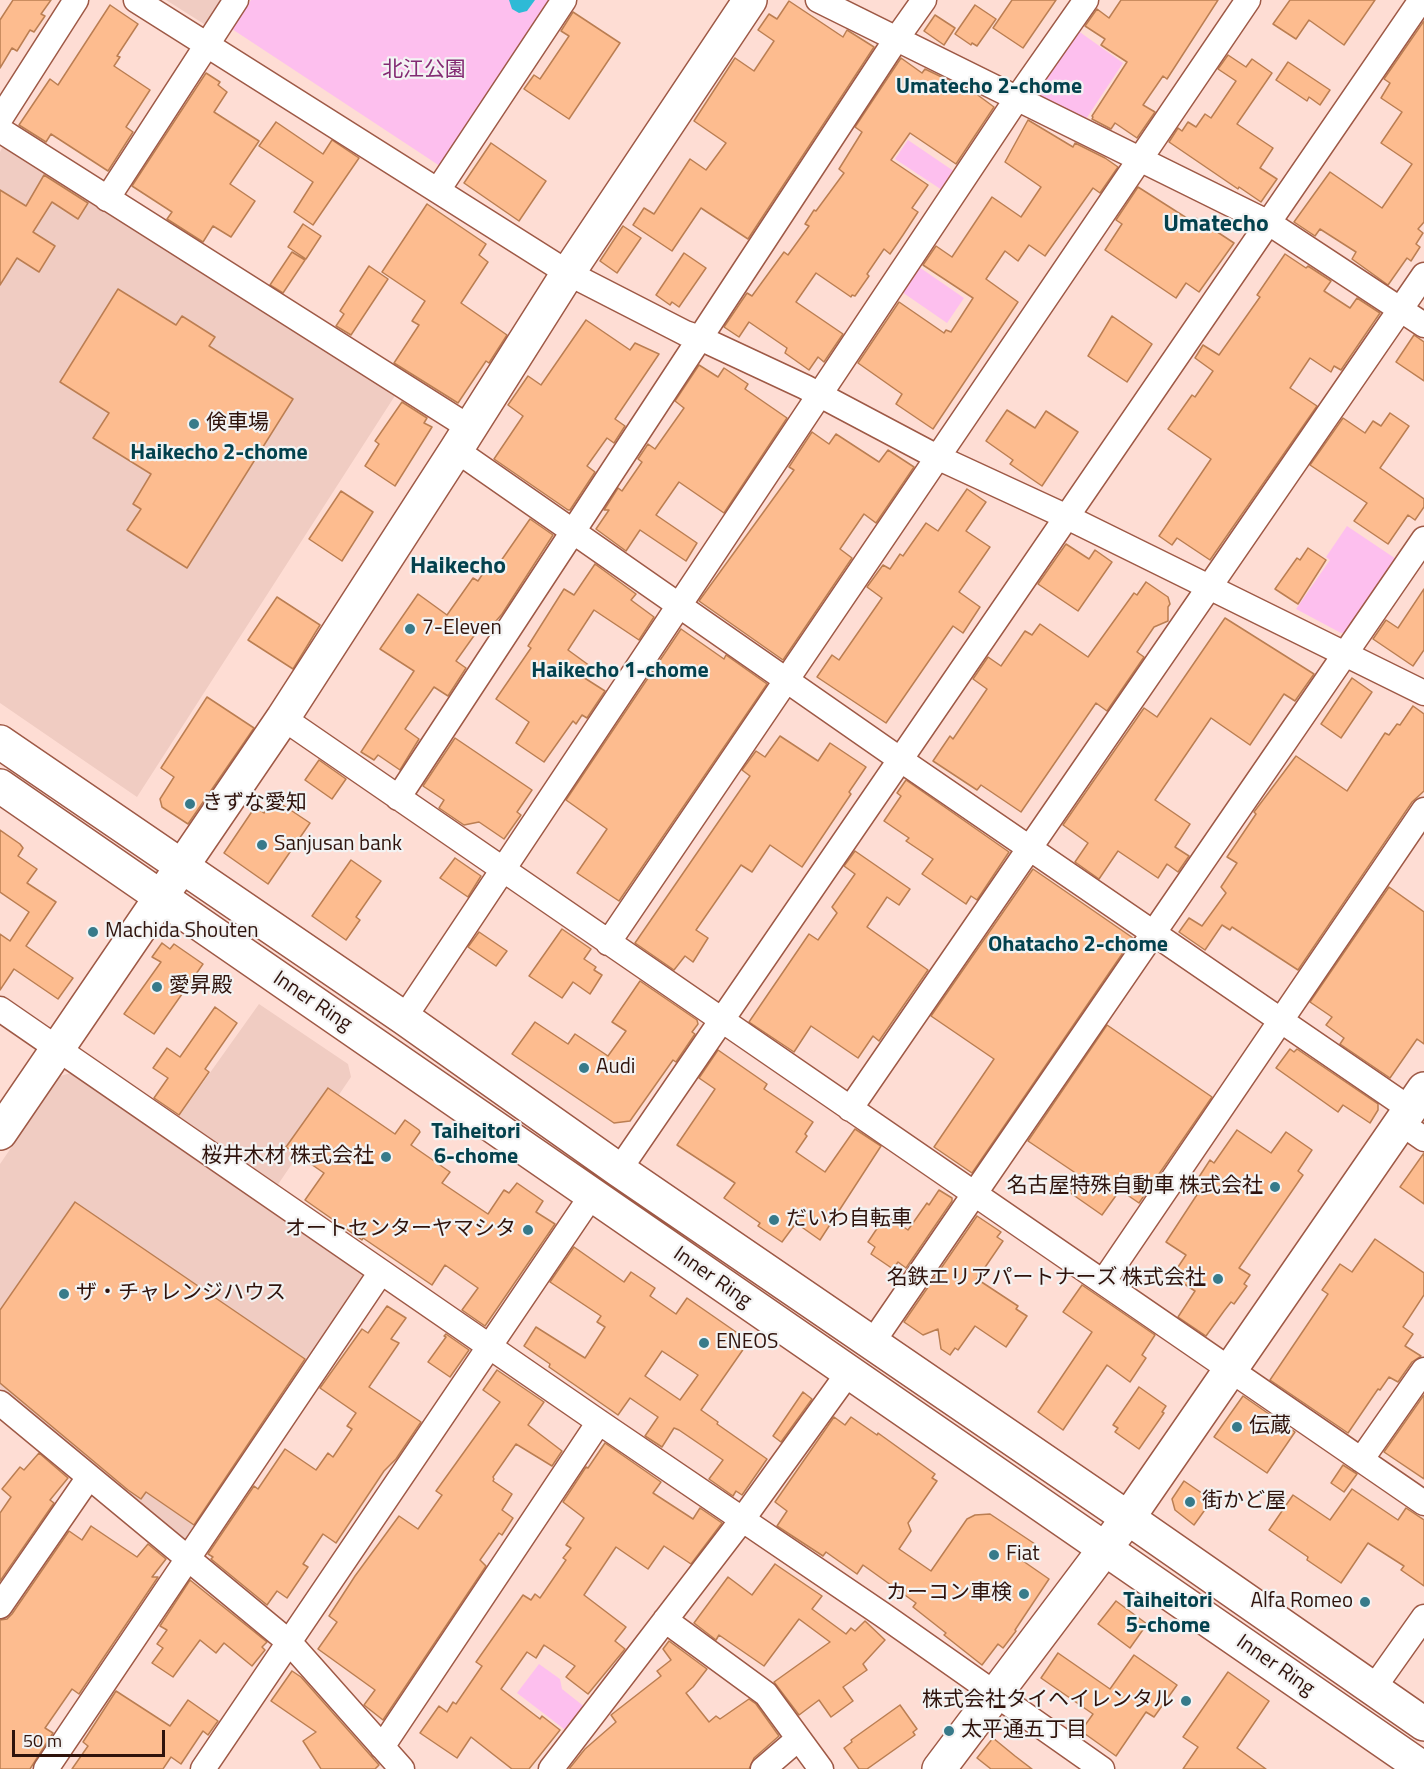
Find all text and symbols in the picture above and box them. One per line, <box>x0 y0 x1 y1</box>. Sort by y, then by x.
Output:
park label: 北江公園 <box>382 58 466 84</box>
district label: Umatecho 2-chome <box>896 75 1082 101</box>
district label: Umatecho <box>1163 211 1269 239</box>
place label: 倹車場 <box>206 411 269 437</box>
marker: 倹車場 <box>187 417 201 431</box>
district label: Haikecho 2-chome <box>130 441 308 467</box>
district label: Haikecho <box>410 553 506 581</box>
place label: 7-Eleven <box>422 616 502 642</box>
marker: 7-Eleven <box>403 622 417 636</box>
district label: Haikecho 1-chome <box>531 659 709 685</box>
place label: きずな愛知 <box>202 791 307 817</box>
marker: きずな愛知 <box>183 797 197 811</box>
place label: Sanjusan bank <box>274 832 402 858</box>
marker: Sanjusan bank <box>255 838 269 852</box>
place label: Machida Shouten <box>105 919 259 945</box>
marker: Machida Shouten <box>86 925 100 939</box>
district label: Ohatacho 2-chome <box>988 933 1168 959</box>
street label: Inner Ring <box>268 966 356 1038</box>
place label: 愛昇殿 <box>169 974 232 1000</box>
marker: 愛昇殿 <box>150 980 164 994</box>
place label: Audi <box>596 1055 635 1081</box>
marker: Audi <box>577 1061 591 1075</box>
district label: Taiheitori 6-chome <box>431 1120 521 1172</box>
place label: 桜井木材 株式会社 <box>201 1144 374 1170</box>
marker: 桜井木材 株式会社 <box>379 1150 393 1164</box>
place label: 名古屋特殊自動車 株式会社 <box>1006 1174 1263 1200</box>
marker: 名古屋特殊自動車 株式会社 <box>1268 1180 1282 1194</box>
place label: だいわ自転車 <box>786 1207 912 1233</box>
marker: だいわ自転車 <box>767 1213 781 1227</box>
place label: オートセンターヤマシタ <box>285 1217 516 1243</box>
marker: オートセンターヤマシタ <box>521 1223 535 1237</box>
street label: Inner Ring <box>668 1242 756 1314</box>
place label: 名鉄エリアパートナーズ 株式会社 <box>886 1266 1206 1292</box>
marker: 名鉄エリアパートナーズ 株式会社 <box>1211 1272 1225 1286</box>
place label: ザ・チャレンジハウス <box>76 1281 286 1307</box>
marker: ザ・チャレンジハウス <box>57 1287 71 1301</box>
place label: ENEOS <box>716 1330 778 1356</box>
marker: ENEOS <box>697 1336 711 1350</box>
place label: 伝蔵 <box>1249 1414 1291 1440</box>
marker: 伝蔵 <box>1230 1420 1244 1434</box>
place label: 街かど屋 <box>1202 1489 1286 1515</box>
marker: 街かど屋 <box>1183 1495 1197 1509</box>
place label: Fiat <box>1006 1542 1040 1568</box>
marker: Fiat <box>987 1548 1001 1562</box>
place label: カーコン車検 <box>886 1581 1012 1607</box>
marker: カーコン車検 <box>1017 1587 1031 1601</box>
district label: Taiheitori 5-chome <box>1123 1589 1213 1640</box>
place label: Alfa Romeo <box>1250 1589 1353 1615</box>
marker: Alfa Romeo <box>1358 1595 1372 1609</box>
street label: Inner Ring <box>1231 1630 1319 1702</box>
place label: 株式会社タイヘイレンタル <box>922 1688 1174 1714</box>
marker: 株式会社タイヘイレンタル <box>1179 1694 1193 1708</box>
scale bar <box>15 1718 168 1756</box>
place label: 太平通五丁目 <box>961 1718 1087 1744</box>
marker: 太平通五丁目 <box>942 1724 956 1738</box>
text: 50 m <box>23 1727 62 1754</box>

